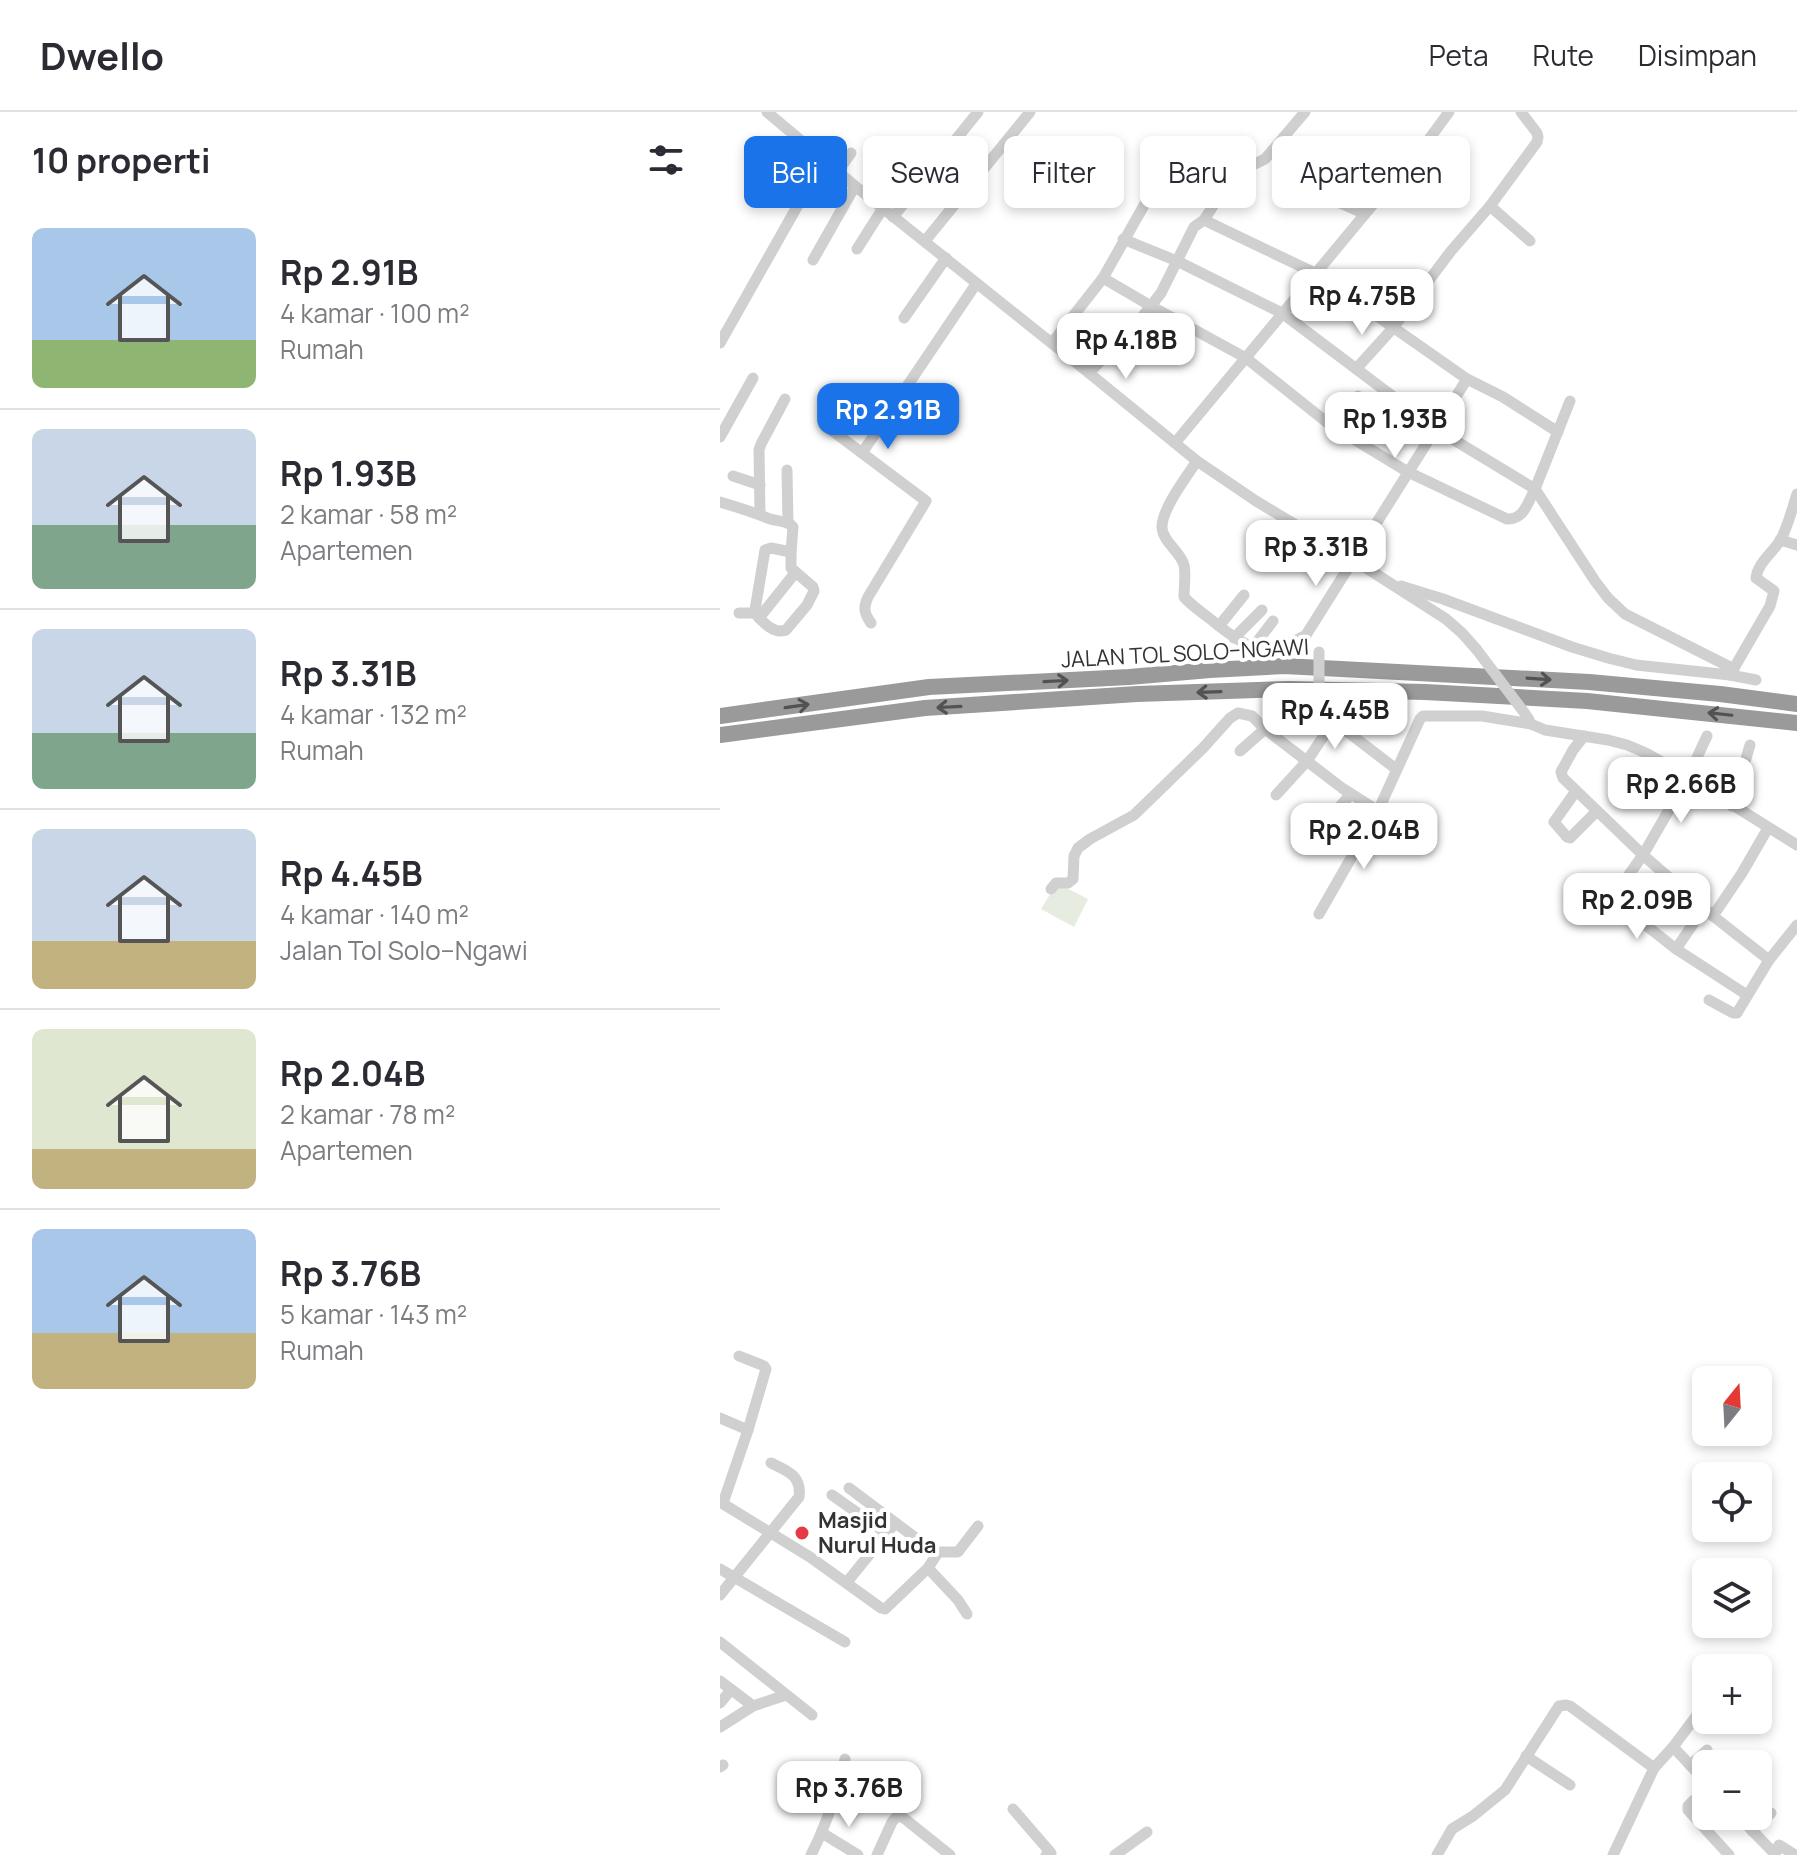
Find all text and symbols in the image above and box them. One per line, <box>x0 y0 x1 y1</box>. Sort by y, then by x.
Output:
text: Dwello <box>40 29 164 81</box>
text: Peta <box>1429 36 1489 74</box>
text: Rute <box>1533 36 1594 74</box>
text: Disimpan <box>1638 36 1757 74</box>
chip: Beli <box>744 136 847 208</box>
chip: Sewa <box>863 136 988 208</box>
chip: Filter <box>1004 136 1124 208</box>
chip: Baru <box>1140 136 1256 208</box>
chip: Apartemen <box>1272 136 1470 208</box>
text: 10 properti <box>32 137 210 183</box>
icon: filters <box>644 138 688 182</box>
text: Rp 2.91B <box>280 249 418 295</box>
icon: home <box>96 260 192 356</box>
pin: Rp 4.75B <box>1279 269 1445 337</box>
text: Rp 4.75B <box>1308 277 1416 313</box>
text: 4 kamar · 100 m² <box>280 295 470 331</box>
pin: Rp 4.18B <box>1043 313 1209 381</box>
text: Rp 4.18B <box>1075 321 1177 357</box>
text: Rumah <box>280 331 364 367</box>
pin: Rp 2.91B <box>805 383 971 451</box>
text: Rp 2.91B <box>835 391 941 427</box>
pin: Rp 1.93B <box>1312 392 1478 460</box>
text: Rp 1.93B <box>1343 400 1447 436</box>
text: Rp 1.93B <box>280 450 416 496</box>
icon: home <box>96 461 192 557</box>
text: 2 kamar · 58 m² <box>280 496 457 532</box>
pin: Rp 3.31B <box>1233 520 1399 588</box>
text: Rp 3.31B <box>1264 528 1368 564</box>
text: Apartemen <box>280 532 413 568</box>
street label: JALAN TOL SOLO–NGAWI <box>1060 632 1310 674</box>
text: Rp 3.31B <box>280 650 416 696</box>
icon: home <box>96 661 192 757</box>
one-way arrow <box>1525 672 1552 687</box>
one-way arrow <box>1042 674 1069 689</box>
pin: Rp 4.45B <box>1252 683 1418 751</box>
one-way arrow <box>1196 684 1223 699</box>
text: Rp 4.45B <box>1280 691 1390 727</box>
text: 4 kamar · 132 m² <box>280 696 467 732</box>
one-way arrow <box>784 698 809 713</box>
one-way arrow <box>936 700 963 715</box>
one-way arrow <box>1707 707 1733 722</box>
text: Rumah <box>280 732 364 768</box>
pin: Rp 2.66B <box>1598 757 1764 825</box>
text: Rp 2.66B <box>1626 765 1736 801</box>
pin: Rp 2.04B <box>1281 803 1447 871</box>
text: Rp 2.04B <box>1308 811 1420 847</box>
text: Rp 4.45B <box>280 850 423 896</box>
icon: home <box>96 861 192 957</box>
pin: Rp 2.09B <box>1554 873 1720 941</box>
text: Rp 2.09B <box>1581 881 1693 917</box>
text: 4 kamar · 140 m² <box>280 896 469 932</box>
text: Jalan Tol Solo–Ngawi <box>280 932 528 968</box>
text: Rp 2.04B <box>280 1050 425 1096</box>
icon: home <box>96 1061 192 1157</box>
text: 2 kamar · 78 m² <box>280 1096 455 1132</box>
text: Apartemen <box>280 1132 413 1168</box>
text: Rp 3.76B <box>280 1250 421 1296</box>
icon: home <box>96 1261 192 1357</box>
text: 5 kamar · 143 m² <box>280 1296 467 1332</box>
text: Rumah <box>280 1332 364 1368</box>
north arrow <box>1692 1366 1772 1446</box>
map controls <box>1692 1366 1772 1830</box>
button: locate <box>1692 1462 1772 1542</box>
place label: Masjid Nurul Huda <box>818 1505 937 1560</box>
marker: Masjid Nurul Huda <box>793 1524 811 1542</box>
button: layers <box>1692 1558 1772 1638</box>
button: + <box>1692 1654 1772 1734</box>
button: − <box>1692 1750 1772 1830</box>
pin: Rp 3.76B <box>766 1761 932 1829</box>
text: Rp 3.76B <box>795 1769 903 1805</box>

